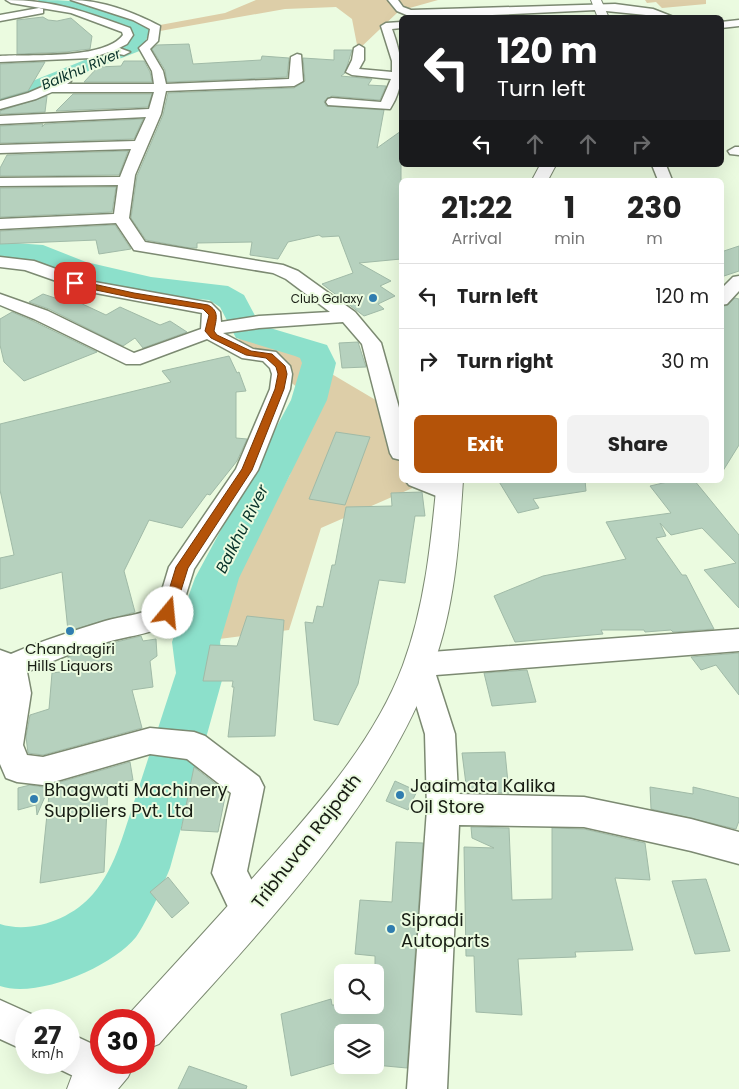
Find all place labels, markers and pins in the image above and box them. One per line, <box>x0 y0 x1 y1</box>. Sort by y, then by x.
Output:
pin <box>54 262 96 304</box>
place label: Club Galaxy <box>291 290 363 307</box>
marker: Club Galaxy <box>367 292 379 304</box>
marker: Chandragiri Hills Liquors <box>64 625 76 637</box>
place label: Chandragiri Hills Liquors <box>25 638 115 676</box>
place label: Jaaimata Kalika Oil Store <box>410 773 556 819</box>
place label: Bhagwati Machinery Suppliers Pvt. Ltd <box>44 777 228 823</box>
marker: Jaaimata Kalika Oil Store <box>394 789 406 801</box>
marker: Bhagwati Machinery Suppliers Pvt. Ltd <box>28 793 40 805</box>
place label: Sipradi Autoparts <box>401 907 490 953</box>
marker: Sipradi Autoparts <box>385 923 397 935</box>

